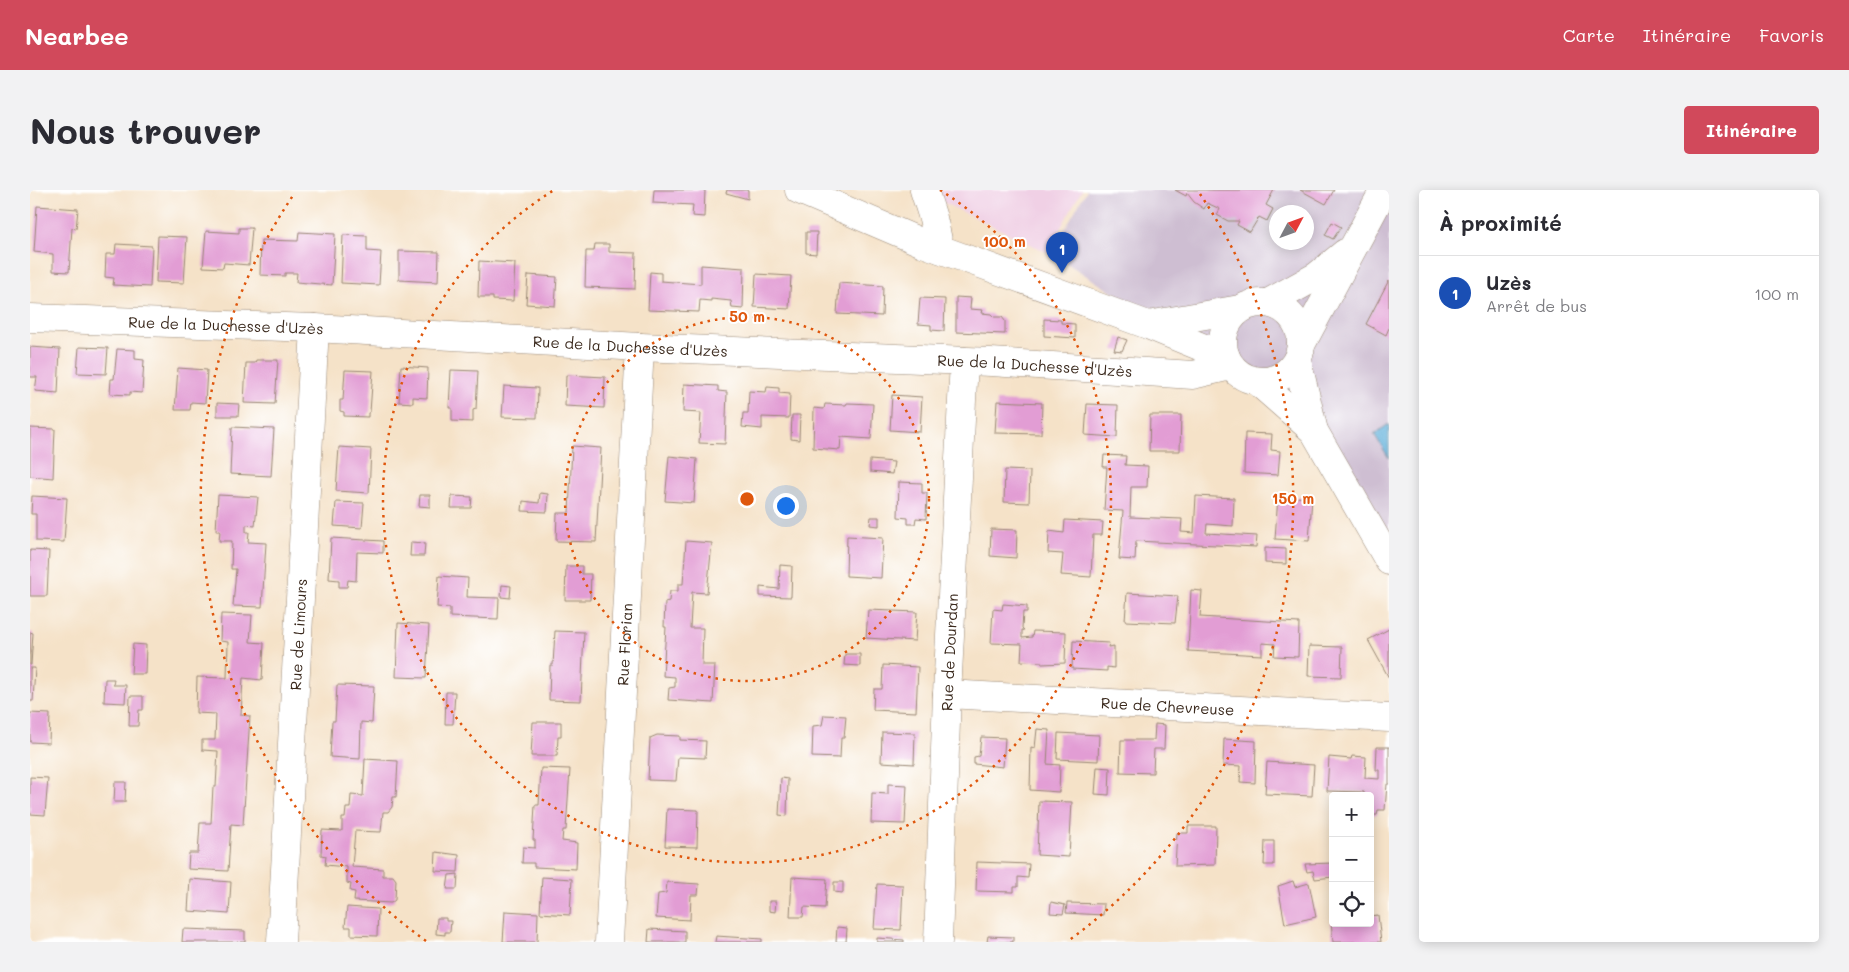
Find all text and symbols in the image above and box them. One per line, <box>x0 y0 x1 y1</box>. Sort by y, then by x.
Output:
text: Nearbee <box>25 20 129 51</box>
text: Carte <box>1563 23 1615 47</box>
text: Itinéraire <box>1643 23 1731 47</box>
text: Favoris <box>1759 23 1824 47</box>
button: Itinéraire <box>1684 106 1819 154</box>
text: Nous trouver <box>30 107 261 153</box>
north arrow <box>1269 205 1314 250</box>
text: À proximité <box>1439 209 1562 236</box>
text: 100 m <box>982 231 1026 251</box>
pin: 1 <box>1046 232 1078 273</box>
text: Uzès <box>1486 270 1531 295</box>
text: 1 <box>1451 283 1459 304</box>
text: 100 m <box>1754 283 1799 304</box>
text: Arrêt de bus <box>1486 295 1587 316</box>
text: 50 m <box>729 306 765 326</box>
street label: Rue de la Duchesse d'Uzès <box>128 311 324 338</box>
street label: Rue de la Duchesse d'Uzès <box>532 331 728 361</box>
street label: Rue de la Duchesse d'Uzès <box>937 350 1133 381</box>
text: 150 m <box>1272 488 1314 508</box>
centre of rings <box>738 490 756 508</box>
your location <box>773 493 799 519</box>
street label: Rue de Limours <box>285 578 311 691</box>
street label: Rue de Dourdan <box>936 593 962 711</box>
street label: Rue Florian <box>612 603 637 686</box>
street label: Rue de Chevreuse <box>1100 692 1235 720</box>
map controls <box>1329 792 1374 927</box>
button: + <box>1329 792 1374 837</box>
button: − <box>1329 837 1374 882</box>
button: locate <box>1329 882 1374 927</box>

